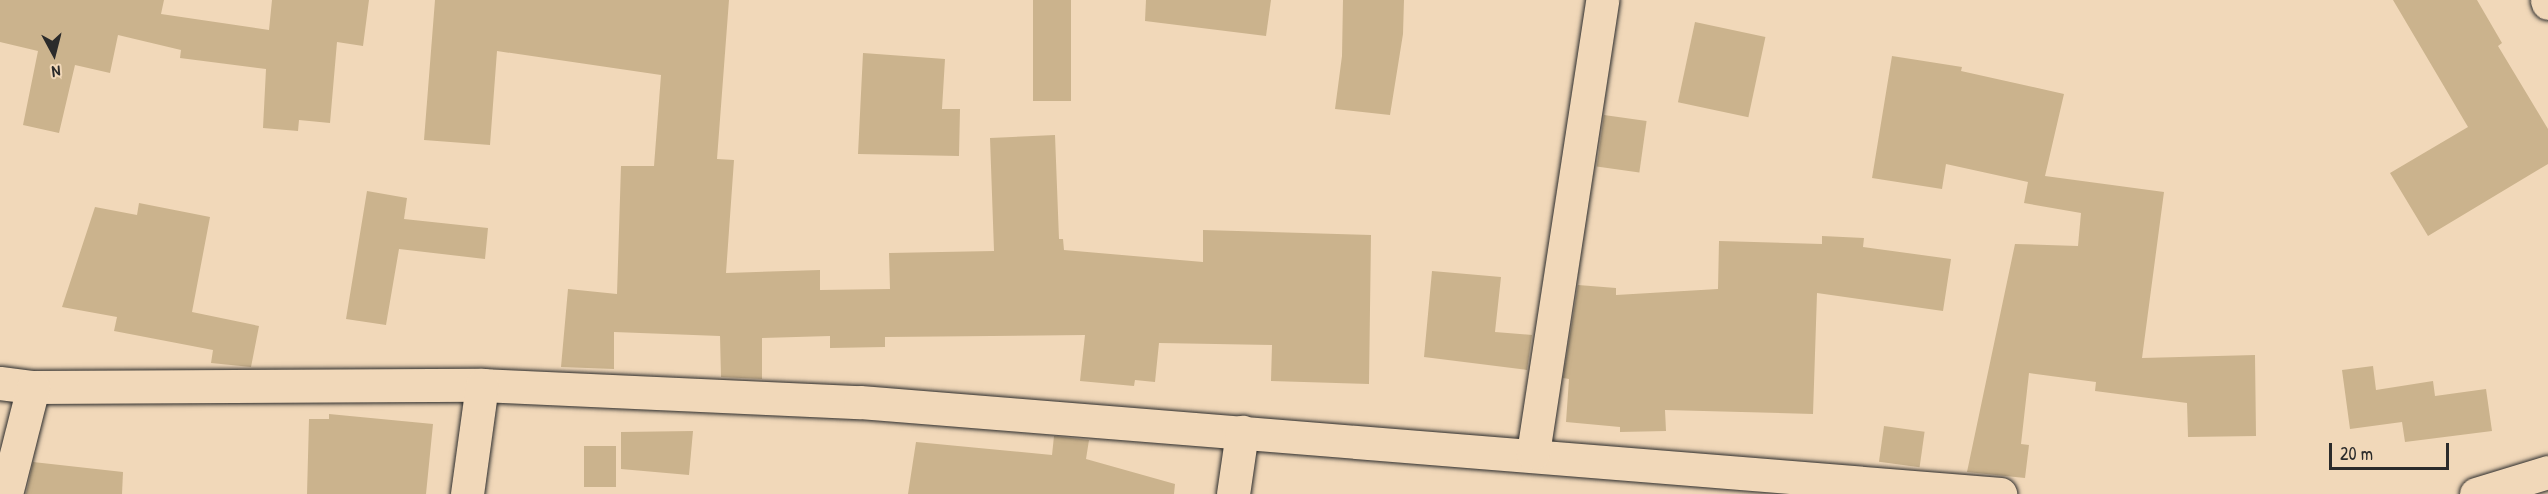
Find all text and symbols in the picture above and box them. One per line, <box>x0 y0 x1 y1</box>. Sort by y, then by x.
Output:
north arrow <box>24 24 84 84</box>
text: N <box>51 60 62 83</box>
scale bar <box>2332 431 2452 469</box>
text: 20 m <box>2340 441 2373 466</box>

